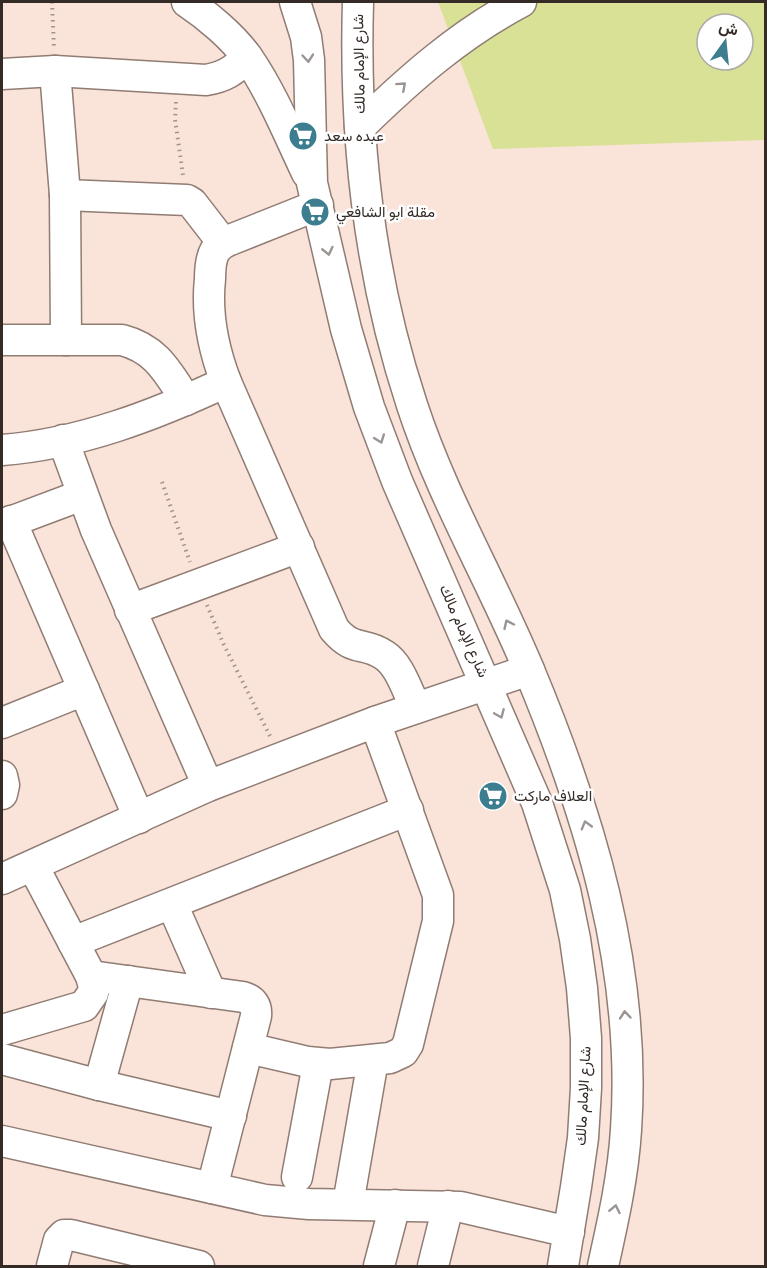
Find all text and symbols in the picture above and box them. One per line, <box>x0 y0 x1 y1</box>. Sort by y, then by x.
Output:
north arrow <box>695 12 755 72</box>
street label: شارع الإمام مالك <box>349 14 371 114</box>
text: ش <box>717 16 741 40</box>
one-way arrow <box>301 54 314 63</box>
one-way arrow <box>396 82 406 93</box>
supermarket icon: عبده سعد <box>287 120 319 152</box>
place label: عبده سعد <box>324 127 384 145</box>
supermarket icon: مقلة ابو الشافعي <box>299 196 331 228</box>
place label: مقلة ابو الشافعي <box>336 203 435 225</box>
one-way arrow <box>321 246 334 256</box>
one-way arrow <box>373 433 386 444</box>
street label: شارع الإمام مالك <box>434 582 493 681</box>
one-way arrow <box>503 619 515 630</box>
one-way arrow <box>493 708 505 719</box>
supermarket icon: العلاف ماركت <box>477 780 509 812</box>
place label: العلاف ماركت <box>514 787 592 805</box>
one-way arrow <box>581 820 593 831</box>
one-way arrow <box>619 1011 632 1020</box>
street label: شارع الإمام مالك <box>571 1046 597 1146</box>
one-way arrow <box>608 1205 621 1215</box>

